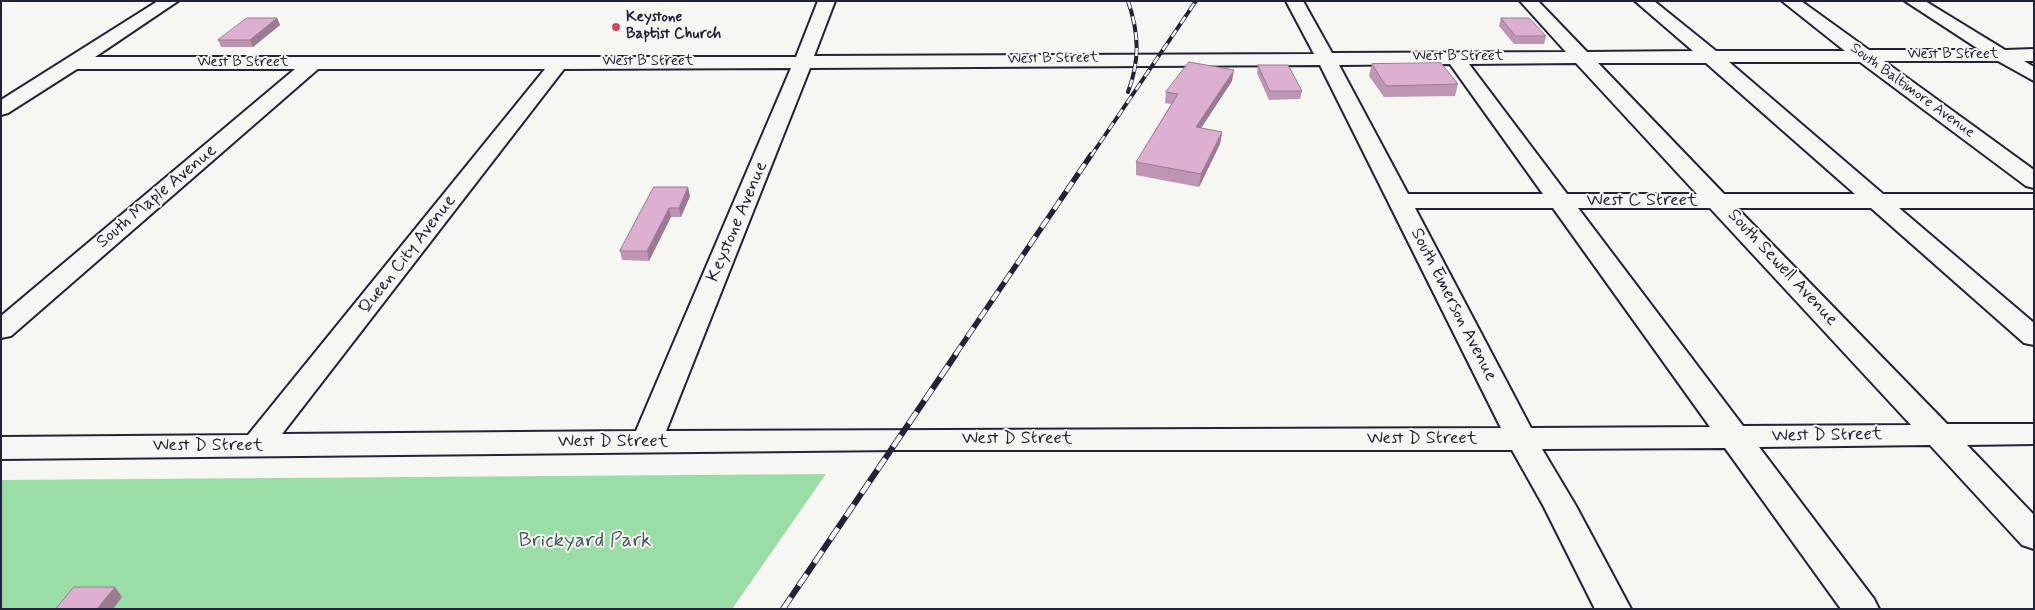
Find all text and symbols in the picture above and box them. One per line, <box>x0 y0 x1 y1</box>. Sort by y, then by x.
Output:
place label: Keystone Baptist Church <box>626 9 721 44</box>
marker: Keystone Baptist Church <box>610 21 622 33</box>
street label: South Baltimore Avenue <box>1846 40 1978 142</box>
street label: West B Street <box>1907 46 1999 64</box>
street label: West B Street <box>1412 48 1504 66</box>
street label: West B Street <box>1007 49 1099 69</box>
street label: West B Street <box>602 53 694 71</box>
street label: West B Street <box>197 54 289 72</box>
street label: South Maple Avenue <box>93 140 221 254</box>
street label: Keystone Avenue <box>703 159 773 285</box>
street label: West C Street <box>1587 190 1697 212</box>
street label: Queen City Avenue <box>355 191 461 319</box>
street label: South Sewell Avenue <box>1722 205 1842 331</box>
street label: South Emerson Avenue <box>1405 225 1501 385</box>
street label: West D Street <box>1772 424 1882 448</box>
street label: West D Street <box>962 428 1072 450</box>
street label: West D Street <box>1367 428 1477 450</box>
street label: West D Street <box>558 431 668 453</box>
street label: West D Street <box>153 435 263 457</box>
park label: Brickyard Park <box>518 529 652 555</box>

